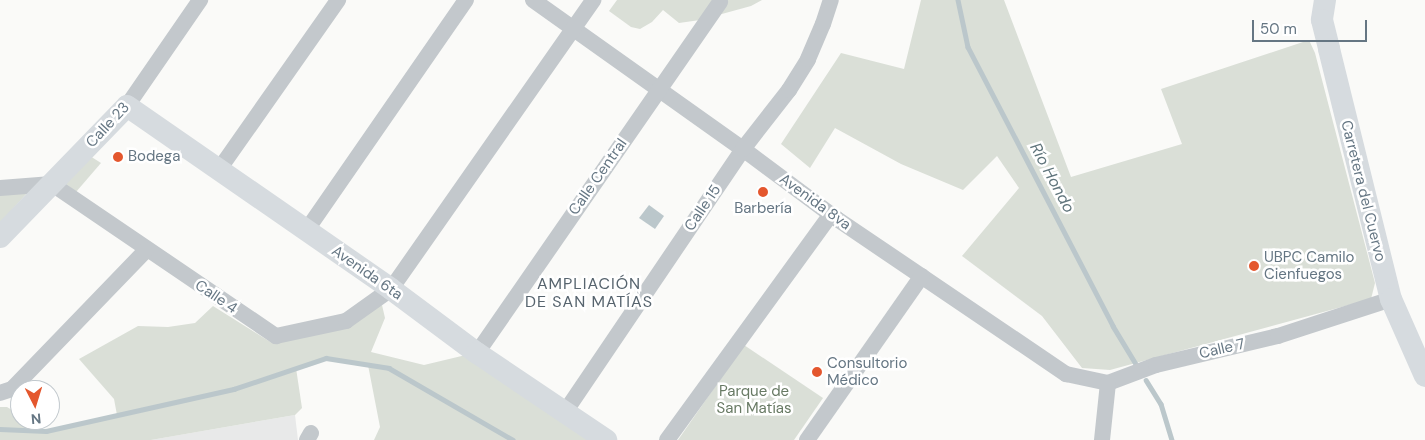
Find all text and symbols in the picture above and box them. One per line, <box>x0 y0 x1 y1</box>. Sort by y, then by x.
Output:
scale bar <box>1255 10 1370 42</box>
text: 50 m <box>1260 19 1297 39</box>
street label: Calle 23 <box>82 99 134 151</box>
street label: Carretera del Cuervo <box>1337 118 1389 264</box>
street label: Calle Central <box>565 135 631 219</box>
water label: Río Hondo <box>1026 140 1078 216</box>
place label: Bodega <box>128 148 180 166</box>
marker: Bodega <box>112 151 124 163</box>
street label: Avenida 8va <box>776 170 854 234</box>
street label: Calle 15 <box>681 181 725 235</box>
marker: Barbería <box>757 186 769 198</box>
place label: Barbería <box>734 200 792 218</box>
street label: Avenida 6ta <box>328 242 406 304</box>
place label: UBPC Camilo Cienfuegos <box>1264 248 1354 283</box>
marker: UBPC Camilo Cienfuegos <box>1248 260 1260 272</box>
district label: AMPLIACIÓN DE SAN MATÍAS <box>523 274 655 312</box>
street label: Calle 4 <box>191 276 241 318</box>
street label: Calle 7 <box>1198 335 1246 363</box>
place label: Consultorio Médico <box>827 354 907 389</box>
marker: Consultorio Médico <box>811 366 823 378</box>
north arrow <box>10 380 60 430</box>
park label: Parque de San Matías <box>717 382 791 417</box>
text: N <box>30 410 42 428</box>

